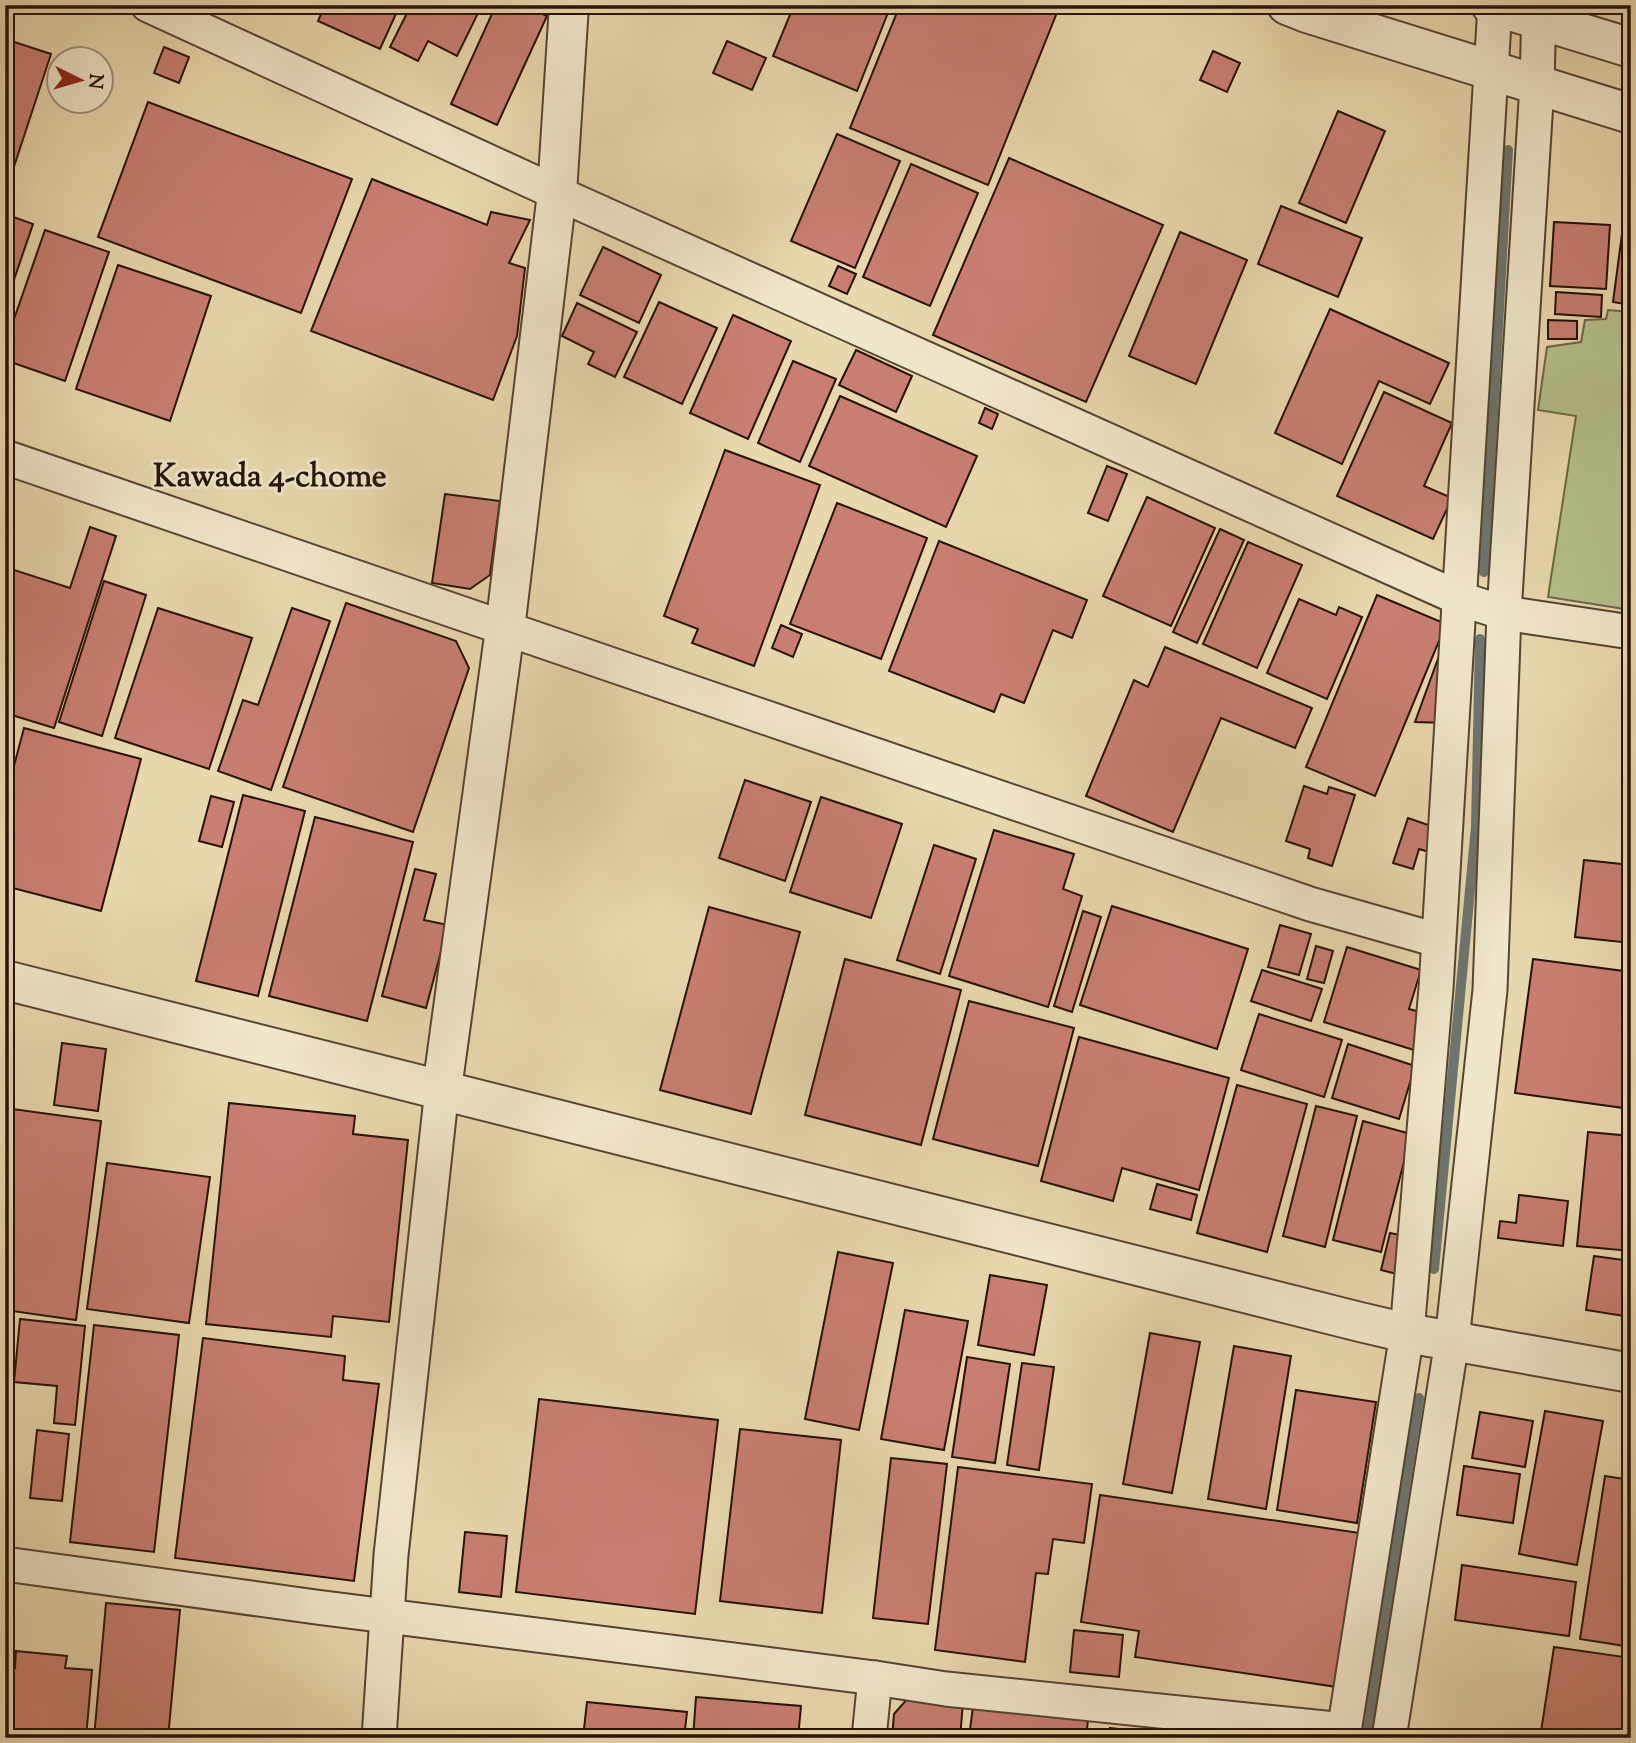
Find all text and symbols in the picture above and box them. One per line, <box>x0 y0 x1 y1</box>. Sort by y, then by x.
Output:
north arrow <box>46 46 116 116</box>
text: N <box>80 73 109 90</box>
district label: Kawada 4-chome <box>153 455 387 501</box>

